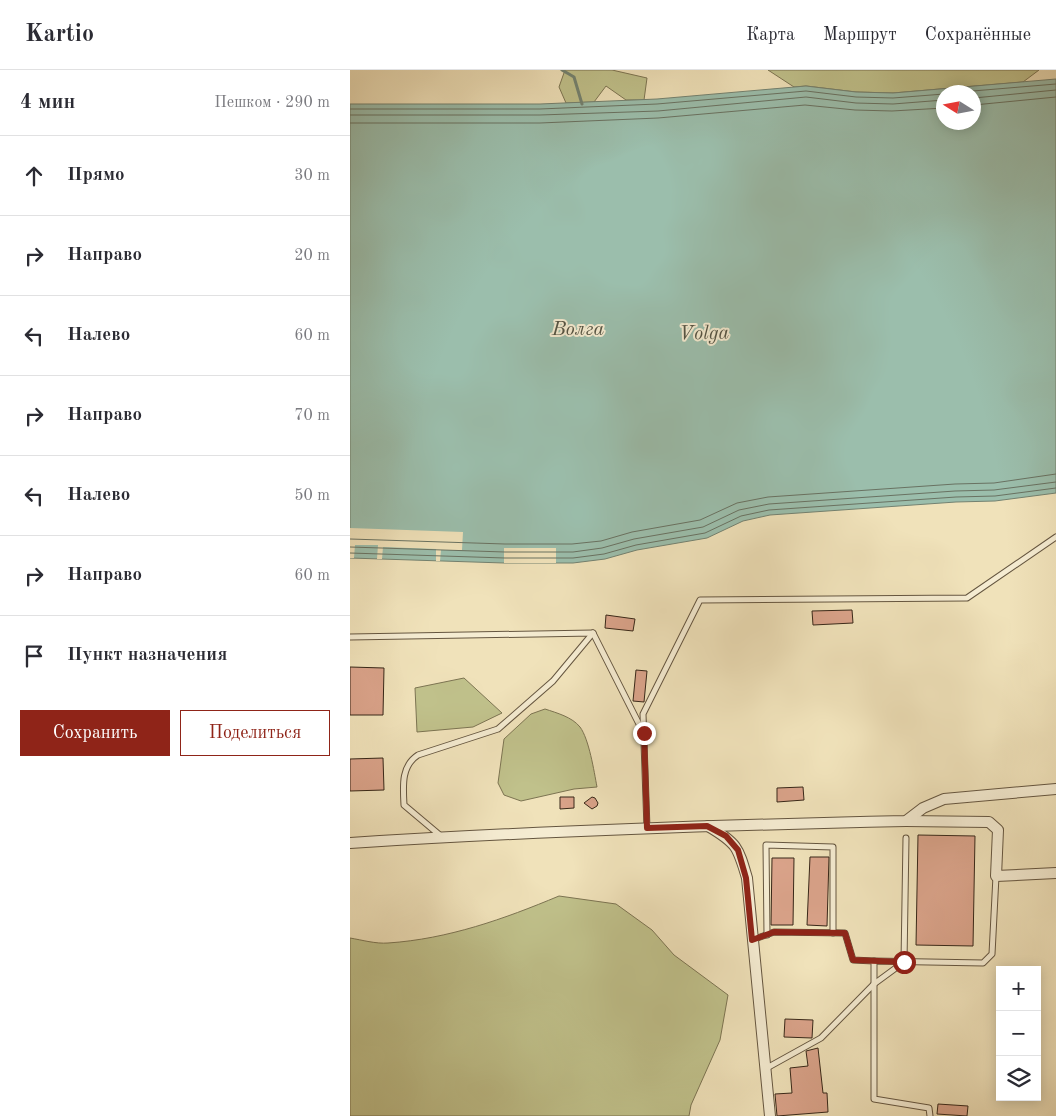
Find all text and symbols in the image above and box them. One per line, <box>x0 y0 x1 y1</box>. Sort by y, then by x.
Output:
text: Kartio <box>25 23 94 47</box>
text: Карта <box>746 26 795 44</box>
text: Маршрут <box>823 26 897 44</box>
text: Сохранённые <box>925 26 1031 44</box>
north arrow <box>936 85 981 130</box>
text: 4 мин <box>20 92 75 113</box>
text: Пешком · 290 m <box>214 95 330 111</box>
icon: ahead <box>20 162 48 190</box>
text: Прямо <box>67 166 125 185</box>
text: 30 m <box>294 168 330 184</box>
icon: right <box>20 242 48 270</box>
text: Направо <box>67 246 142 265</box>
text: 20 m <box>294 248 330 264</box>
water label: Волга <box>551 320 605 340</box>
icon: left <box>20 322 48 350</box>
water label: Volga <box>679 324 730 344</box>
text: Налево <box>67 326 130 345</box>
text: 60 m <box>294 328 330 344</box>
icon: right <box>20 402 48 430</box>
text: Направо <box>67 406 142 425</box>
text: 70 m <box>294 408 330 424</box>
icon: left <box>20 482 48 510</box>
text: Налево <box>67 486 130 505</box>
text: 50 m <box>294 488 330 504</box>
icon: right <box>20 562 48 590</box>
text: Направо <box>67 566 142 585</box>
text: 60 m <box>294 568 330 584</box>
icon: arrive <box>20 642 48 670</box>
text: Пункт назначения <box>67 646 227 665</box>
button: Сохранить <box>20 710 170 756</box>
button: Поделиться <box>180 710 330 756</box>
route end <box>633 722 656 745</box>
route start <box>893 951 916 974</box>
map controls <box>996 966 1041 1101</box>
button: + <box>996 966 1041 1011</box>
button: − <box>996 1011 1041 1056</box>
button: layers <box>996 1056 1041 1101</box>

